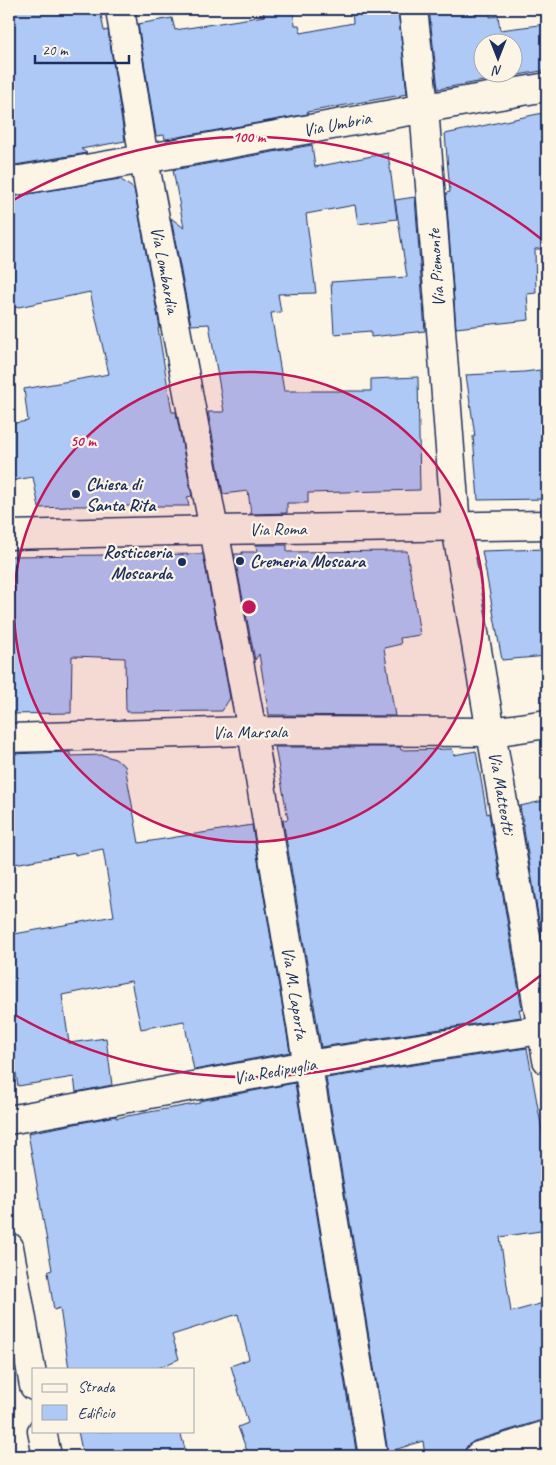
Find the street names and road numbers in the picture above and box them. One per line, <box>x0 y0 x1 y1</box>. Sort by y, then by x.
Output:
street label: Via Umbria <box>301 106 374 141</box>
street label: Via Lombardia <box>146 225 184 317</box>
street label: Via Piemonte <box>422 227 450 308</box>
street label: Via Roma <box>249 517 308 540</box>
street label: Via Marsala <box>212 720 289 744</box>
street label: Via Matteotti <box>484 750 521 839</box>
street label: Via M. Laporta <box>277 945 313 1042</box>
street label: Via Redipuglia <box>232 1053 319 1089</box>

